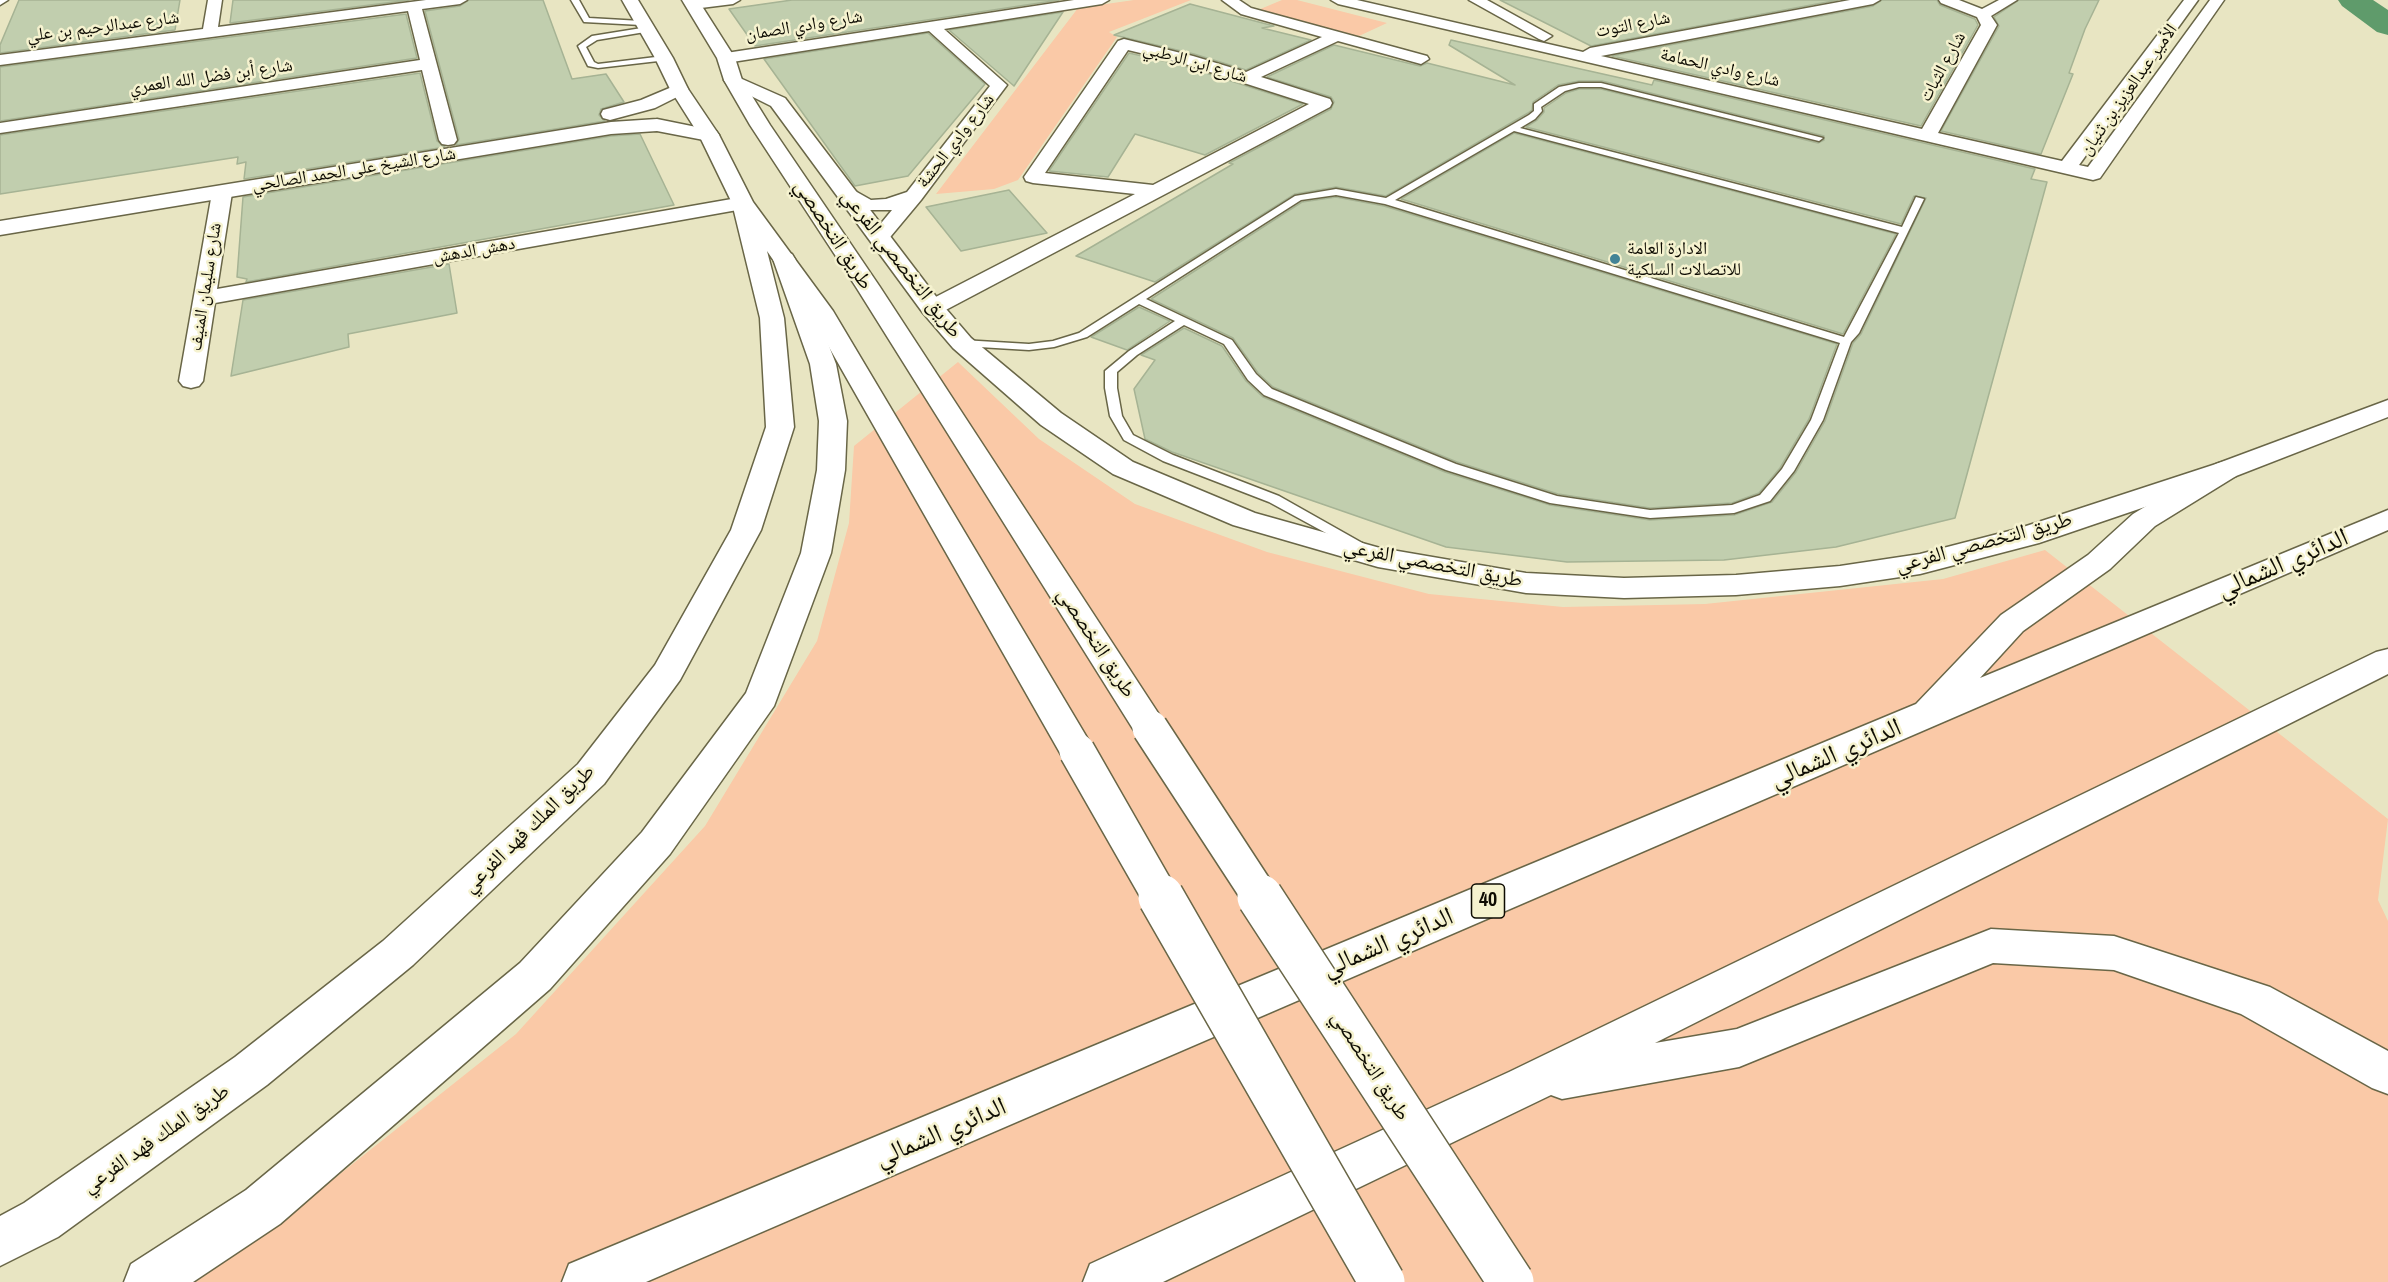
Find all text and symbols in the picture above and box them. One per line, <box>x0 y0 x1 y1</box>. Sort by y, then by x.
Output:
street label: شارع وادي الصمان <box>744 6 864 46</box>
street label: شارع عبدالرحيم بن علي <box>25 7 181 47</box>
street label: شارع التوت <box>1594 7 1672 43</box>
street label: الأمير عبدالعزيز بن ثنيان <box>2076 20 2182 160</box>
street label: شارع الثبات <box>1915 28 1971 106</box>
street label: شارع ابن الرطبي <box>1141 38 1249 88</box>
street label: شارع وادي الحمامة <box>1658 44 1782 92</box>
street label: شارع أبن فضل الله العمري <box>128 55 294 99</box>
street label: شارع وادي الحشة <box>912 89 1000 193</box>
street label: شارع الشيخ على الحمد الصالحي <box>251 143 457 197</box>
street label: طريق التخصصي <box>788 175 878 295</box>
street label: طريق التخصصي الفرعي <box>835 185 967 343</box>
street label: شارع سليمان المنيف <box>185 221 227 353</box>
street label: دهش الدهش <box>431 233 517 269</box>
place label: الادارة العامة للاتصالات السلكية <box>1627 238 1741 280</box>
marker: الادارة العامة للاتصالات السلكية <box>1608 252 1622 266</box>
street label: طريق التخصصي الفرعي <box>1893 507 2075 579</box>
street label: الدائري الشمالي <box>2213 522 2353 606</box>
street label: طريق التخصصي الفرعي <box>1341 534 1525 594</box>
street label: طريق التخصصي <box>1051 583 1141 703</box>
street label: الدائري الشمالي <box>1766 712 1906 796</box>
street label: طريق الملك فهد الفرعي <box>458 760 600 898</box>
road number: 40 <box>1472 884 1504 918</box>
street label: الدائري الشمالي <box>1318 901 1458 985</box>
street label: طريق التخصصي <box>1325 1006 1415 1126</box>
street label: طريق الملك فهد الفرعي <box>78 1079 234 1199</box>
street label: الدائري الشمالي <box>871 1091 1011 1175</box>

